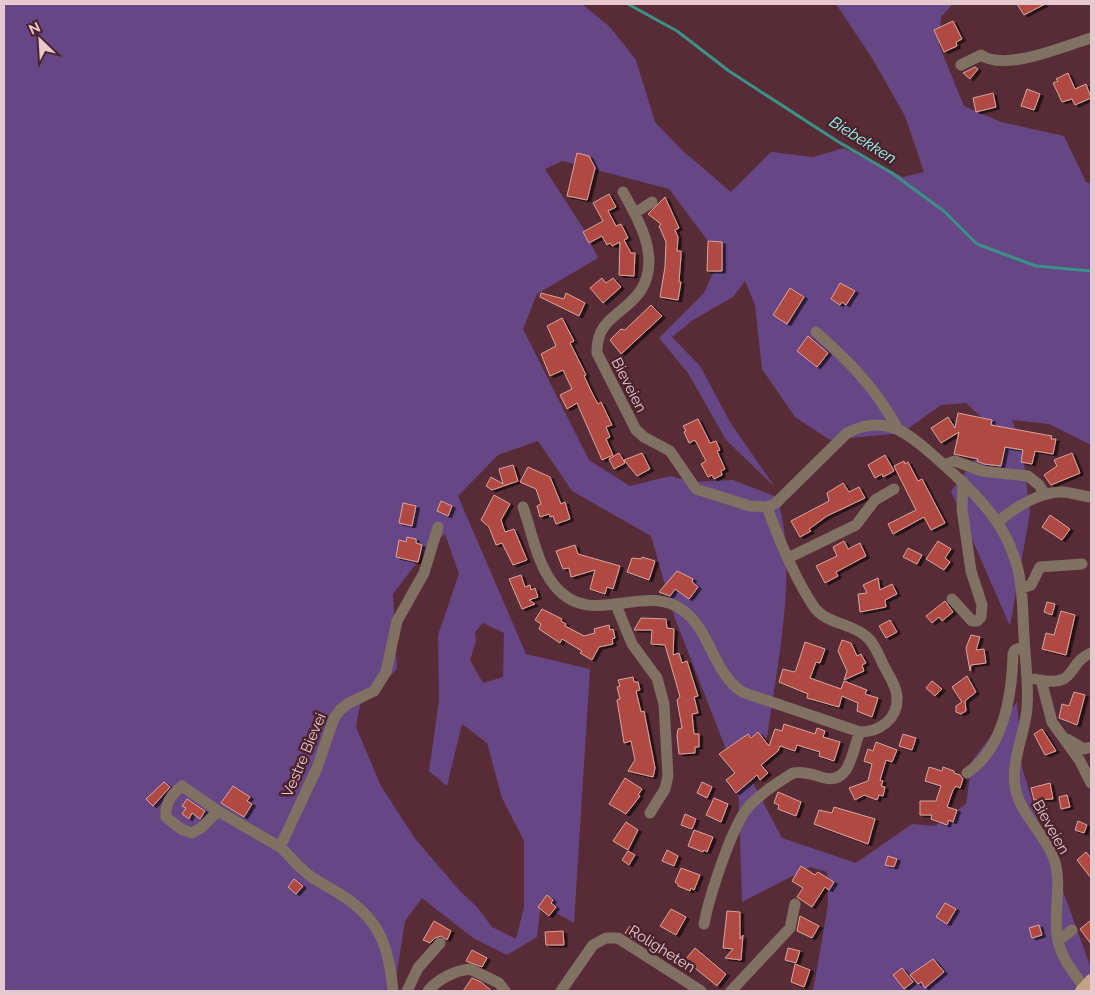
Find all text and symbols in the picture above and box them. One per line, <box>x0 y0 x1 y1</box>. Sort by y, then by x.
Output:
north arrow <box>15 15 65 65</box>
text: N <box>26 19 43 38</box>
water label: Biebekken <box>826 112 900 168</box>
street label: Bieveien <box>608 355 650 415</box>
street label: Vestre Bievei <box>278 710 330 800</box>
street label: Bieveien <box>1029 797 1073 857</box>
street label: Roligheten <box>625 921 699 977</box>

